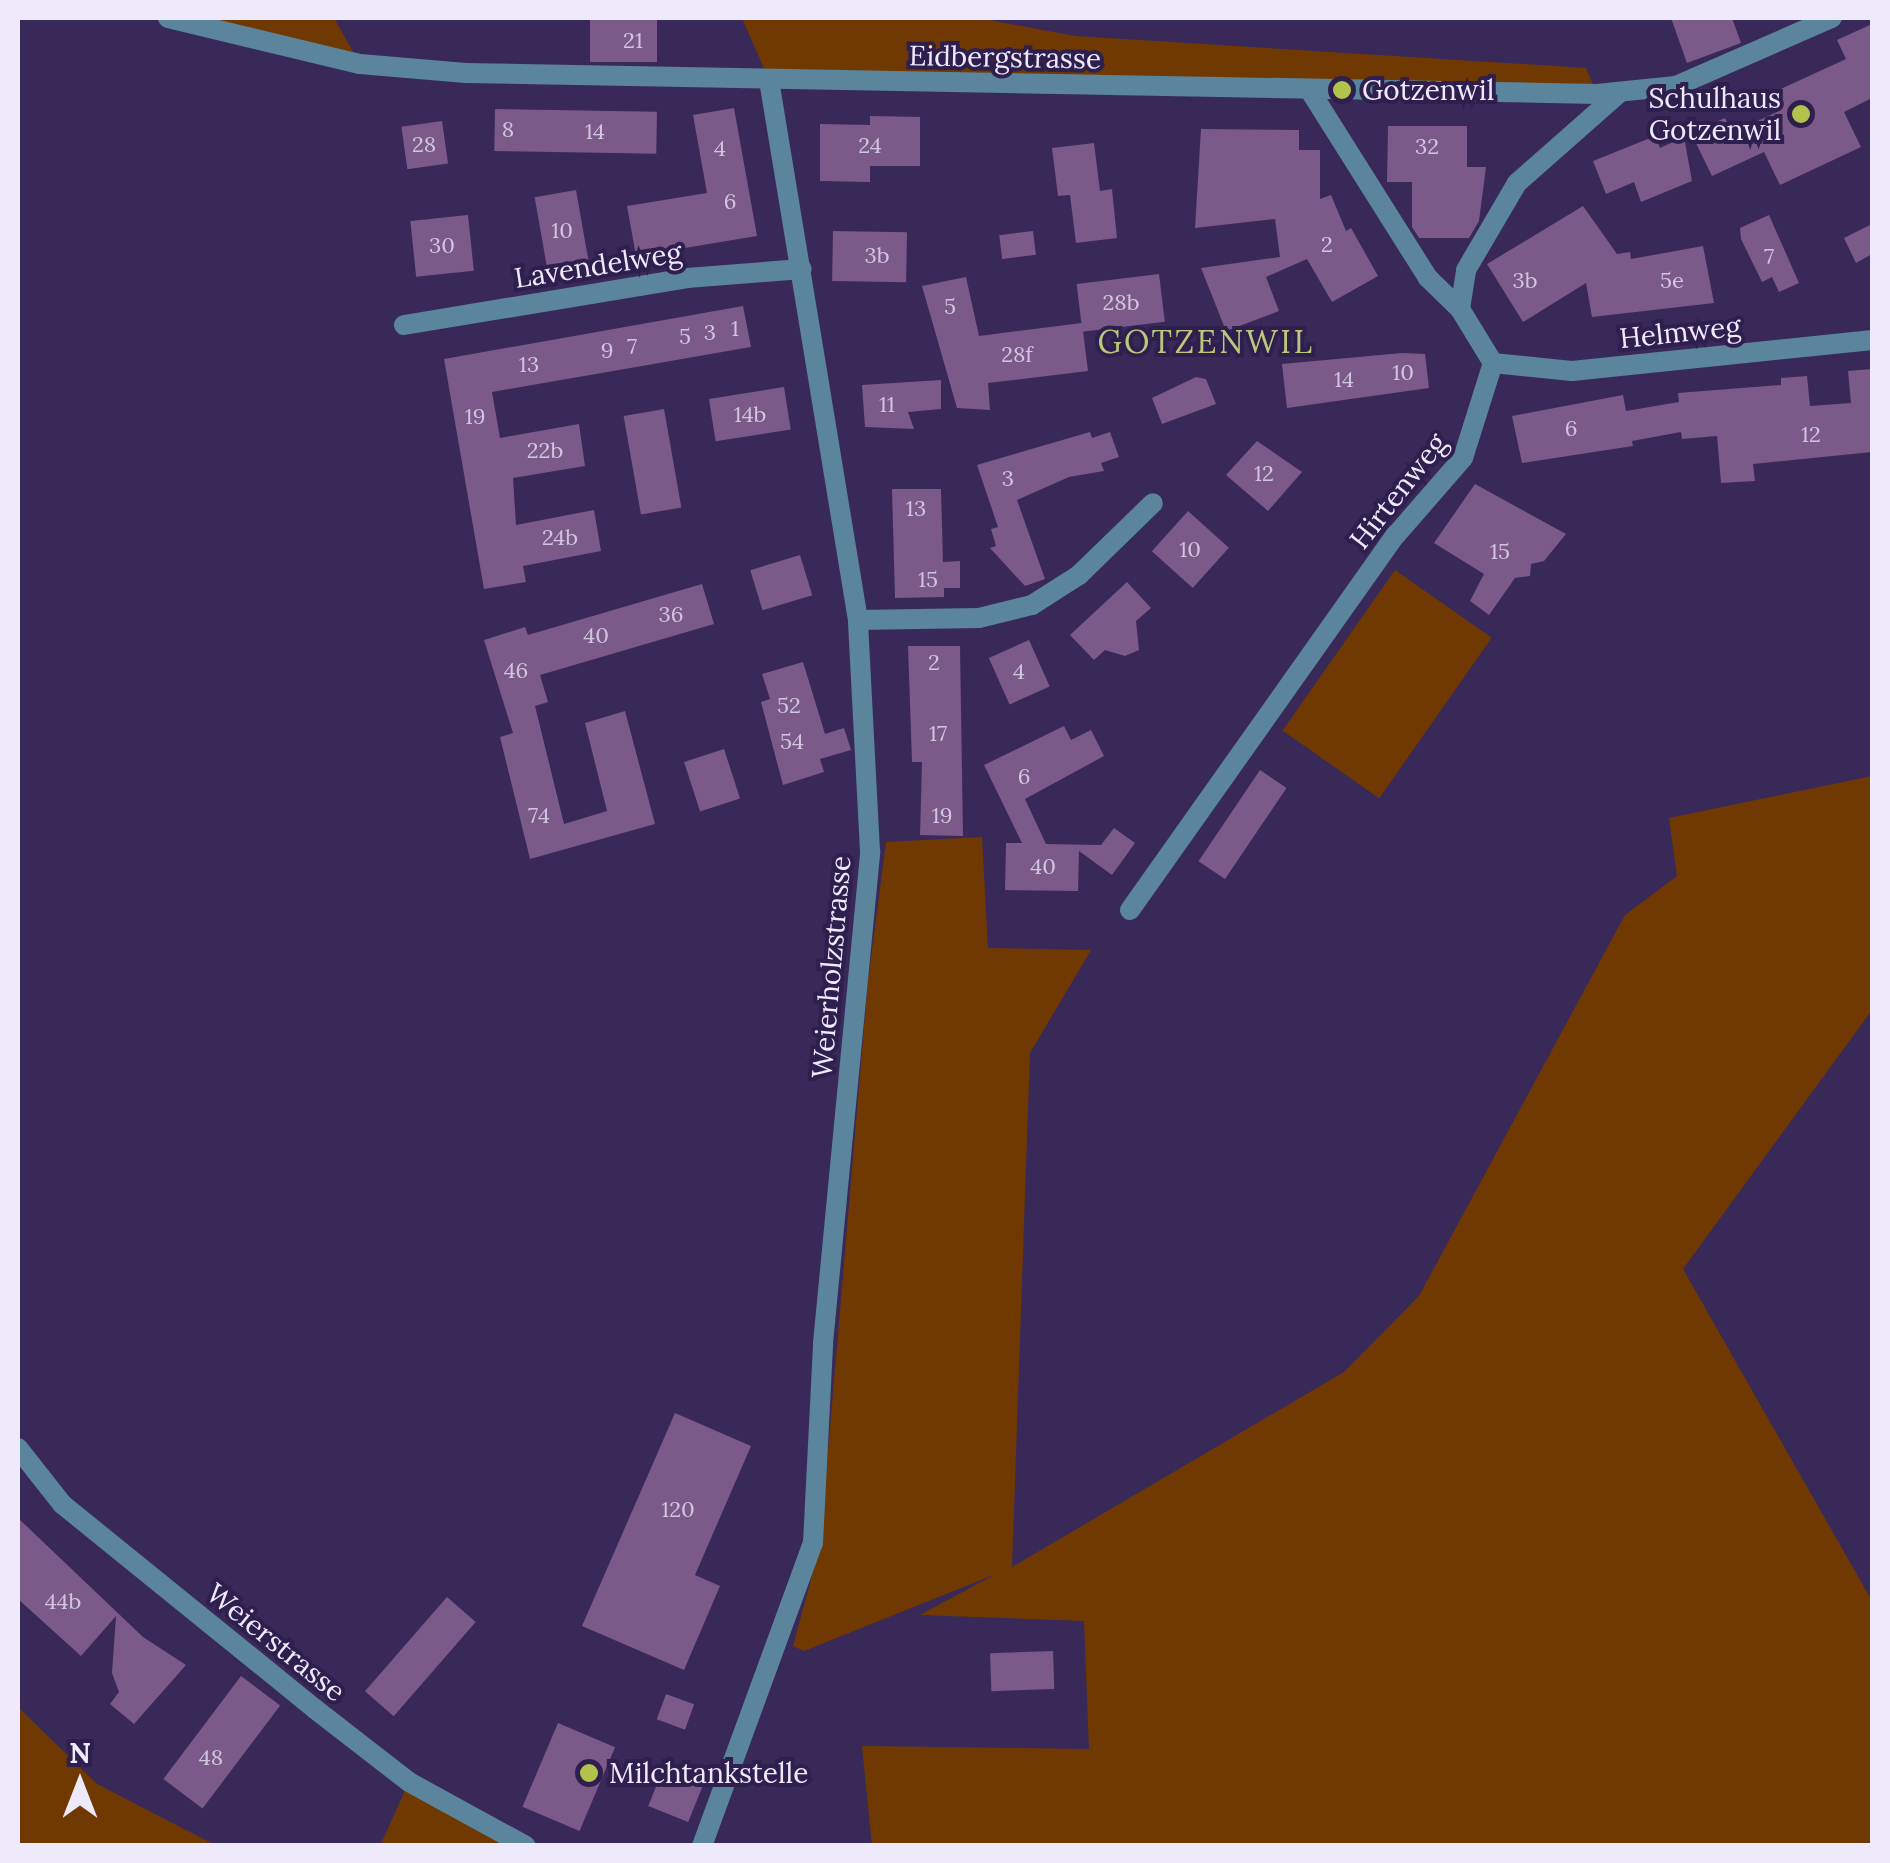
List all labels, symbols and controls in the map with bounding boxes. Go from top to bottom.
house number: 21 [623,28,643,54]
street label: Eidbergstrasse [909,39,1101,75]
place label: Gotzenwil [1362,73,1494,107]
marker: Gotzenwil [1331,79,1353,101]
place label: Schulhaus Gotzenwil [1648,81,1781,147]
marker: Schulhaus Gotzenwil [1790,103,1812,125]
house number: 8 [502,117,514,143]
house number: 14 [585,119,605,145]
house number: 28 [412,132,436,158]
house number: 24 [858,133,882,159]
house number: 32 [1415,134,1439,160]
house number: 4 [714,136,726,162]
house number: 6 [724,189,736,215]
house number: 10 [551,218,573,244]
house number: 2 [1321,232,1333,258]
house number: 30 [429,233,455,259]
street label: Lavendelweg [512,235,684,295]
house number: 3b [864,243,890,269]
house number: 7 [1764,244,1774,270]
house number: 3b [1512,268,1538,294]
house number: 5e [1660,268,1684,294]
house number: 28b [1103,290,1139,316]
house number: 5 [944,294,956,320]
street label: Helmweg [1618,309,1742,355]
house number: 1 [731,316,739,342]
house number: 3 [704,320,716,346]
district label: GOTZENWIL [1098,323,1314,361]
house number: 5 [679,324,691,350]
house number: 7 [627,334,637,360]
house number: 9 [601,338,613,364]
house number: 28f [1001,342,1033,368]
house number: 13 [519,352,539,378]
house number: 10 [1392,360,1414,386]
house number: 14 [1334,367,1354,393]
house number: 11 [879,392,895,418]
house number: 14b [734,402,766,428]
house number: 19 [465,404,485,430]
house number: 6 [1565,416,1577,442]
house number: 12 [1801,422,1821,448]
street label: Hirtenweg [1343,427,1453,555]
house number: 22b [527,438,563,464]
house number: 12 [1254,461,1274,487]
house number: 3 [1002,466,1014,492]
house number: 13 [906,496,926,522]
house number: 24b [542,525,578,551]
house number: 10 [1179,537,1201,563]
house number: 15 [1490,539,1510,565]
house number: 15 [918,567,938,593]
house number: 36 [659,602,683,628]
house number: 40 [583,623,609,649]
house number: 2 [928,650,940,676]
house number: 46 [504,658,528,684]
house number: 4 [1013,659,1025,685]
house number: 52 [777,693,801,719]
house number: 17 [929,721,947,747]
house number: 54 [780,729,804,755]
house number: 6 [1018,764,1030,790]
house number: 74 [528,803,550,829]
house number: 19 [932,803,952,829]
street label: Weierholzstrasse [805,854,857,1080]
house number: 40 [1030,854,1056,880]
house number: 120 [661,1497,695,1523]
street label: Weierstrasse [200,1576,352,1708]
house number: 44b [45,1589,81,1615]
north arrow [30,1733,130,1833]
text: N [69,1735,91,1771]
house number: 48 [199,1745,223,1771]
place label: Milchtankstelle [609,1756,808,1790]
marker: Milchtankstelle [578,1762,600,1784]

